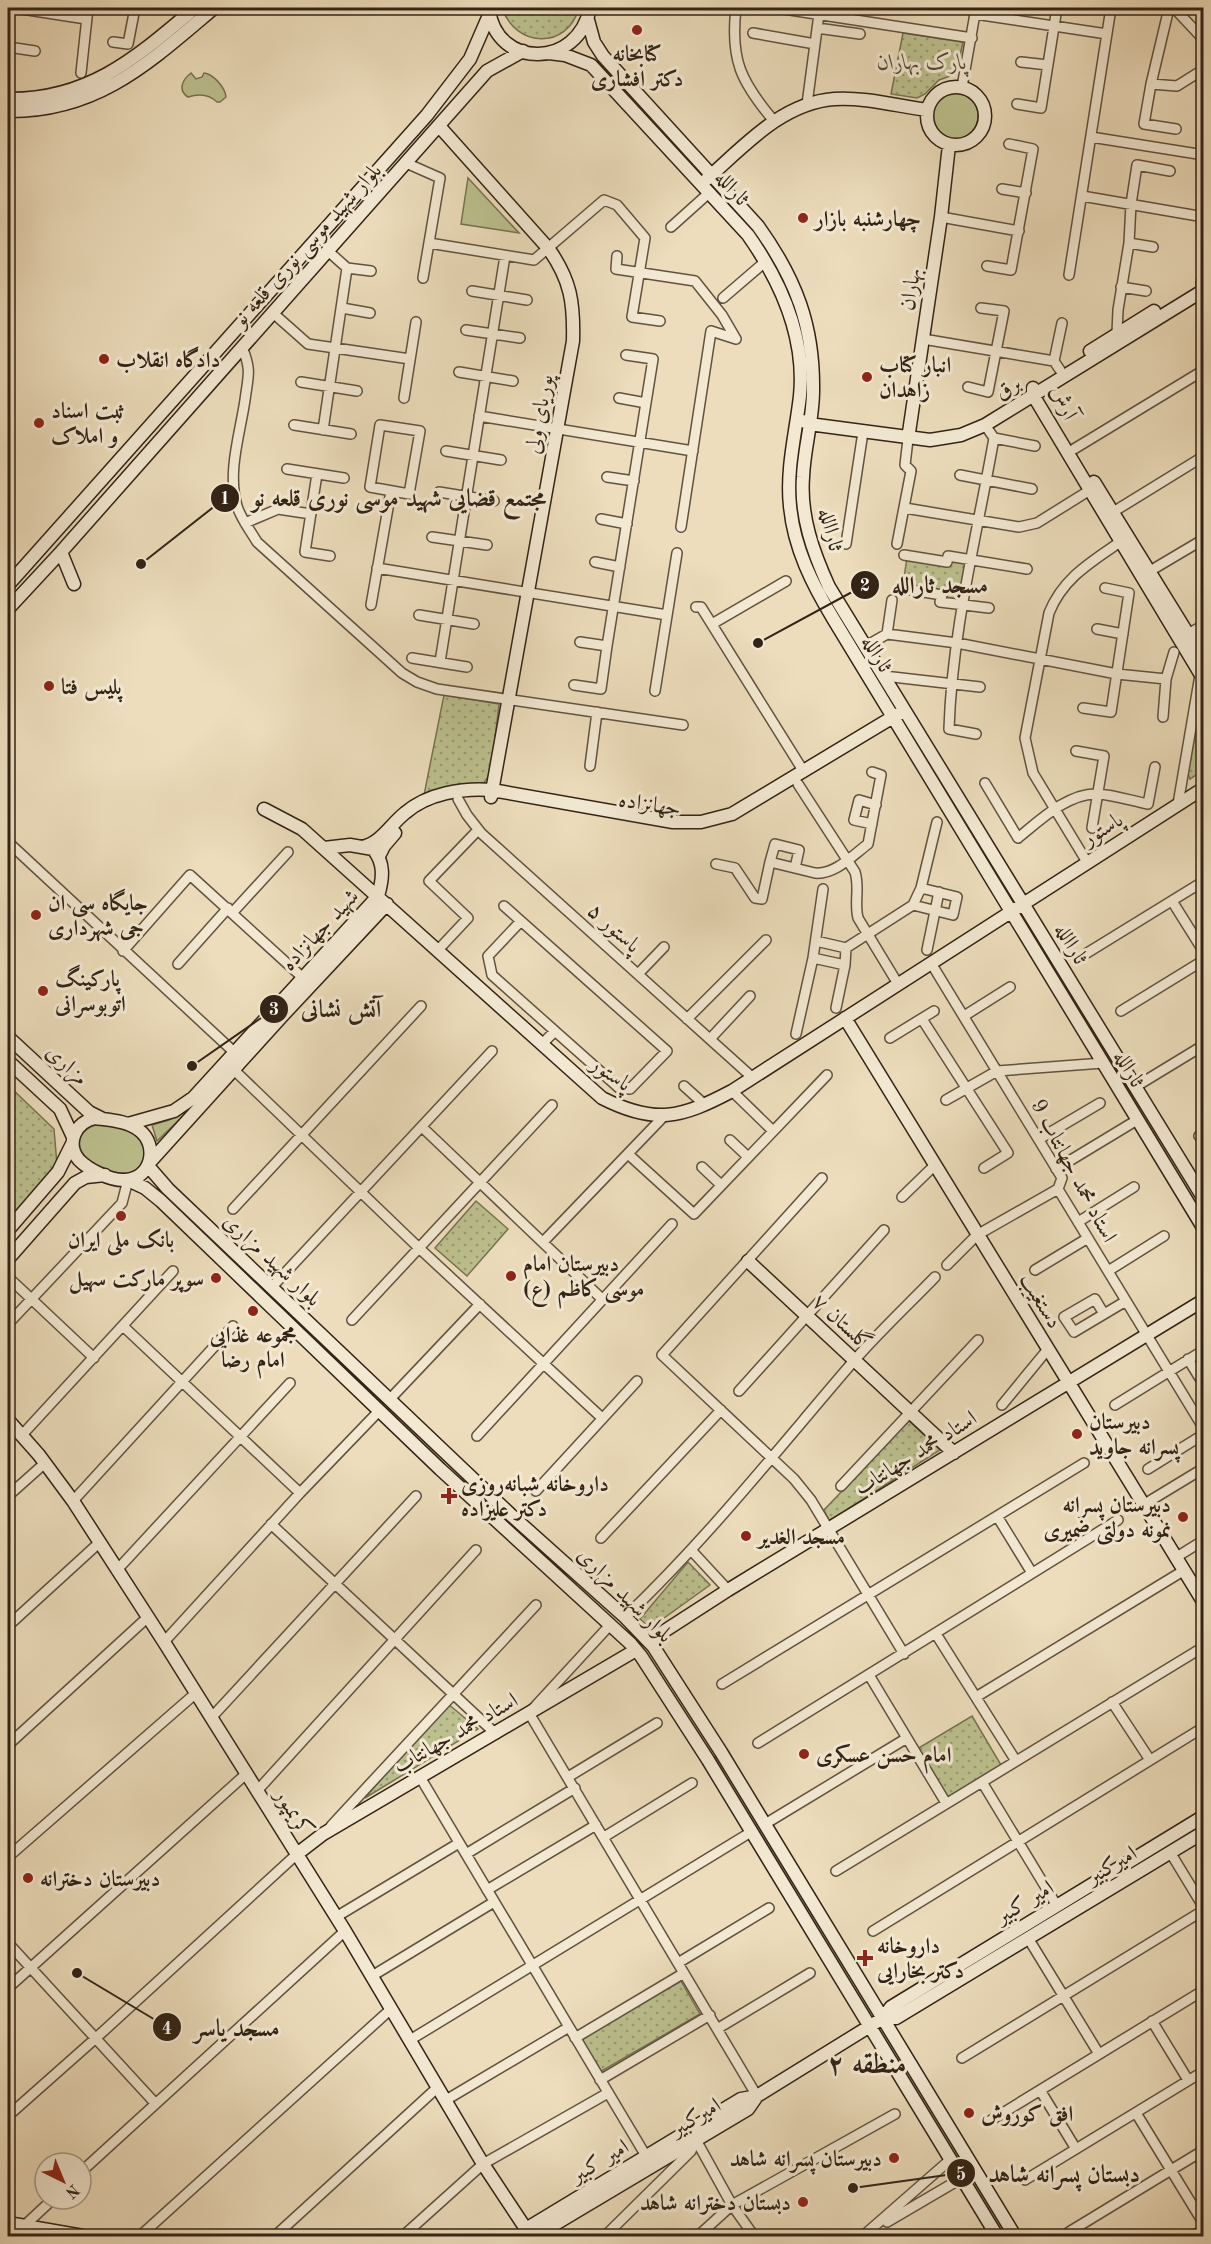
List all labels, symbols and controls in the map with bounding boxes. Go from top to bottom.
marker: کتابخانه دکتر افشاری [630,23,644,37]
place label: کتابخانه دکتر افشاری [591,43,683,92]
park label: پارک بهاران [877,51,969,78]
street label: بلوار شهید موسی نوری قلعه نو [227,160,388,334]
street label: ثارالله [710,167,753,211]
place label: چهارشنبه بازار [812,208,921,233]
marker: چهارشنبه بازار [796,211,810,225]
street label: بهاران [897,266,927,313]
place label: دادگاه انقلاب [116,346,220,374]
marker: دادگاه انقلاب [97,352,111,366]
place label: انبار کتاب زاهدان [879,354,951,403]
marker: انبار کتاب زاهدان [860,370,874,384]
street label: پوریای ولی [522,371,562,456]
street label: برق [991,373,1025,405]
street label: آرش [1045,380,1085,426]
place label: ثبت اسناد و املاک [51,400,125,449]
marker: ثبت اسناد و املاک [32,416,46,430]
callout: مجتمع قضایی شهید موسی نوری قلعه نو [210,477,558,519]
text: مجتمع قضایی شهید موسی نوری قلعه نو [249,487,547,520]
text: 1 [220,490,230,508]
street label: ثاراالله [813,506,847,555]
callout: مسجد ثارالله [850,564,1000,606]
text: مسجد ثارالله [892,574,988,599]
text: 2 [860,577,870,595]
street label: ثارالله [856,632,896,678]
place label: پلیس فتا [61,676,123,703]
marker: پلیس فتا [42,679,56,693]
street label: جهانزاده [617,789,682,821]
street label: پاستور [1077,808,1131,855]
street label: شهید جهانزاده [278,885,365,977]
place label: جایگاه سی ان جی شهرداری [48,888,148,942]
street label: پاستور ۵ [580,899,646,962]
marker: جایگاه سی ان جی شهرداری [29,908,43,922]
street label: ثاراالله [1049,920,1091,970]
place label: پارکینگ اتوبوسرانی [54,964,126,1018]
marker: پارکینگ اتوبوسرانی [36,984,50,998]
callout: آتش نشانی [259,988,393,1030]
text: آتش نشانی [300,995,384,1025]
text: 3 [269,1001,279,1019]
street label: مزاری [39,1041,92,1092]
street label: ثارالله [1108,1047,1148,1093]
street label: پاستور [583,1052,636,1100]
street label: استاد محمد جهانتاب 9 [1025,1096,1120,1247]
marker: بانک ملی ایران [114,1209,128,1223]
street label: بلوار شهید مزاری [217,1210,325,1313]
place label: بانک ملی ایران [68,1228,174,1257]
place label: دبیرستان امام موسی کاظم (ع) [523,1253,644,1309]
place label: سوپر مارکت سهیل [69,1268,204,1294]
marker: دبیرستان امام موسی کاظم (ع) [504,1269,518,1283]
street label: دستغیب [1014,1269,1065,1334]
marker: سوپر مارکت سهیل [209,1271,223,1285]
street label: گلستان ۷ [808,1287,878,1355]
marker: مجموعه غذایی امام رضا [246,1304,260,1318]
place label: مجموعه غذایی امام رضا [209,1325,296,1379]
street label: استاد محمد جهانتاب [851,1407,982,1501]
place label: دبیرستان پسرانه جاوید [1089,1411,1181,1463]
marker: دبیرستان پسرانه جاوید [1070,1427,1084,1441]
place label: داروخانه شبانه‌روزی دکتر علیزاده [461,1473,609,1521]
marker: داروخانه شبانه‌روزی دکتر علیزاده [442,1489,456,1503]
place label: دبیرستان پسرانه نمونه دولتی ضمیری [1043,1494,1171,1545]
marker: دبیرستان پسرانه نمونه دولتی ضمیری [1176,1510,1190,1524]
place label: مسجد الغدیر [756,1527,845,1549]
marker: مسجد الغدیر [739,1529,753,1543]
street label: بلوار شهید مزاری [571,1544,676,1649]
street label: استاد محمد جهانتاب [390,1689,522,1779]
place label: امام حسن عسکری [816,1743,951,1774]
marker: امام حسن عسکری [797,1747,811,1761]
street label: کریمپور [268,1783,318,1842]
street label: امیرکبیر [1081,1842,1141,1891]
place label: دبیرستان دخترانه [40,1868,160,1892]
marker: دبیرستان دخترانه [21,1871,35,1885]
street label: امیر کبیر [990,1877,1058,1930]
place label: داروخانه دکتر بخارایی [876,1935,964,1986]
marker: داروخانه دکتر بخارایی [858,1951,872,1965]
callout: مسجد یاسر [152,2006,291,2048]
text: مسجد یاسر [191,2017,280,2044]
text: 4 [162,2020,172,2038]
district label: منطقه ۲ [828,2052,906,2080]
street label: امیرکبیر [665,2094,725,2143]
place label: افق کوروش [981,2103,1073,2127]
marker: افق کوروش [962,2106,976,2120]
street label: امیر کبیر [565,2136,633,2189]
place label: دبیرستان پسرانه شاهد [730,2148,882,2175]
north arrow [33,2151,93,2211]
marker: دبیرستان پسرانه شاهد [887,2151,901,2165]
callout: دبستان پسرانه شاهد [946,2152,1152,2194]
text: دبستان پسرانه شاهد [988,2163,1140,2192]
text: 5 [956,2166,966,2184]
text: N [61,2180,82,2201]
place label: دبستان دخترانه شاهد [640,2192,791,2215]
marker: دبستان دخترانه شاهد [796,2195,810,2209]

